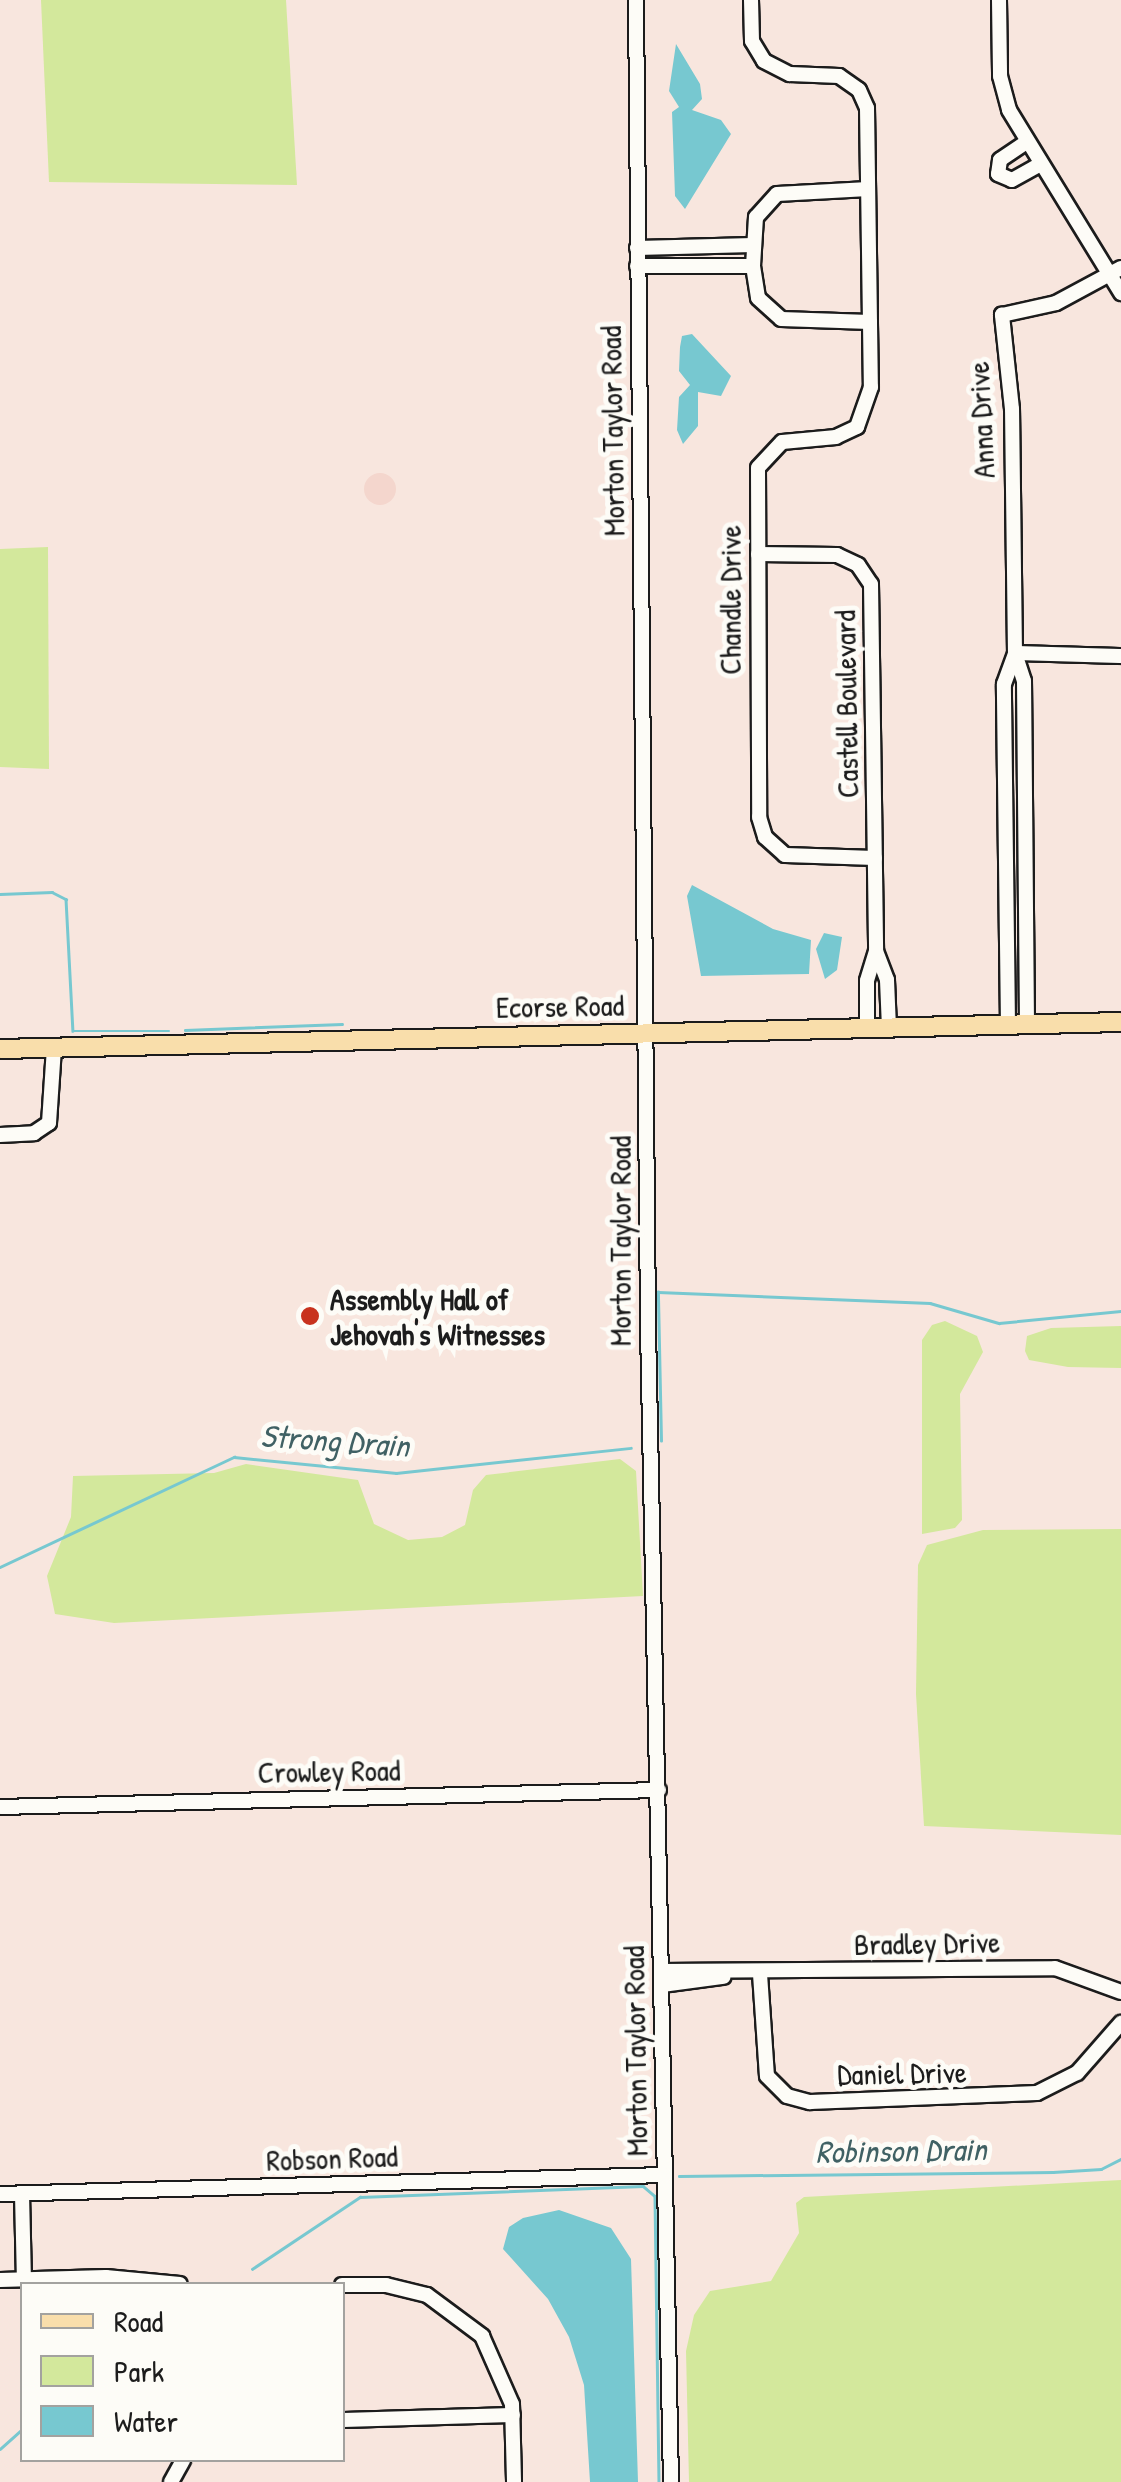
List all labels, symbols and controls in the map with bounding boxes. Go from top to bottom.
street label: Morton Taylor Road [592,325,632,537]
street label: Anna Drive [960,361,1002,479]
street label: Chandle Drive [712,525,748,675]
street label: Castell Boulevard [826,610,866,798]
street label: Ecorse Road [496,987,624,1025]
street label: Morton Taylor Road [602,1136,638,1346]
place label: Assembly Hall of Jehovah's Witnesses [330,1281,545,1352]
marker: Assembly Hall of Jehovah's Witnesses [299,1305,321,1327]
water label: Strong Drain [260,1417,410,1465]
street label: Crowley Road [257,1752,401,1790]
street label: Bradley Drive [854,1924,1000,1962]
street label: Morton Taylor Road [615,1945,655,2157]
street label: Daniel Drive [837,2054,967,2092]
water label: Robinson Drain [815,2130,987,2172]
street label: Robson Road [266,2138,398,2178]
legend [20,2282,345,2462]
text: Road [114,2301,163,2341]
text: Park [114,2351,164,2391]
text: Water [114,2401,178,2441]

